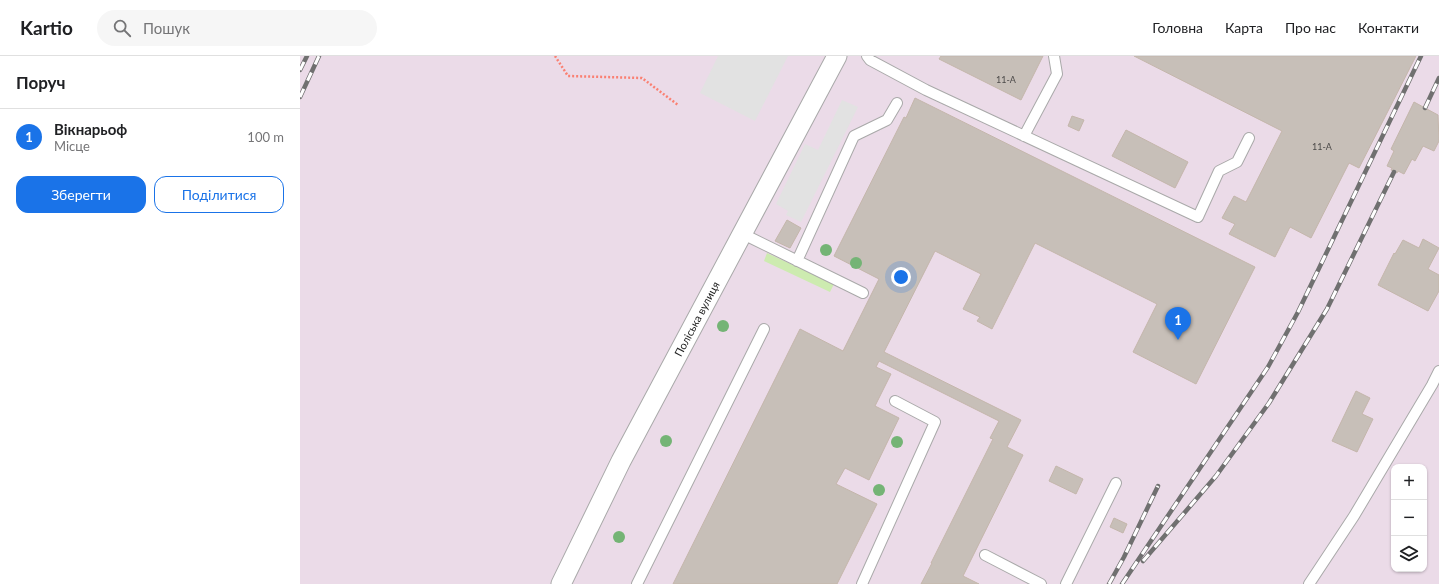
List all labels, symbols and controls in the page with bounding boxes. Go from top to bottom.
search box [97,10,377,46]
text: Kartio [20,16,73,39]
icon: search [111,17,133,39]
text: Пошук [143,19,190,37]
text: Головна [1152,19,1203,36]
text: Карта [1225,19,1263,36]
text: Про нас [1285,19,1336,36]
text: Контакти [1358,19,1419,36]
text: Поруч [16,72,66,93]
house number: 11-А [996,74,1017,85]
text: Вікнарьоф [54,120,127,138]
text: 1 [25,129,33,145]
text: 100 m [247,129,284,145]
text: Місце [54,138,90,154]
house number: 11-А [1312,141,1333,152]
button: Зберегти [16,176,146,213]
button: Поділитися [154,176,284,213]
your location [891,267,911,287]
street label: Поліська вулиця [671,279,722,358]
pin: 1 [1165,307,1191,340]
map controls [1391,464,1427,572]
button: + [1391,464,1427,500]
button: − [1391,500,1427,536]
button: layers [1391,536,1427,572]

